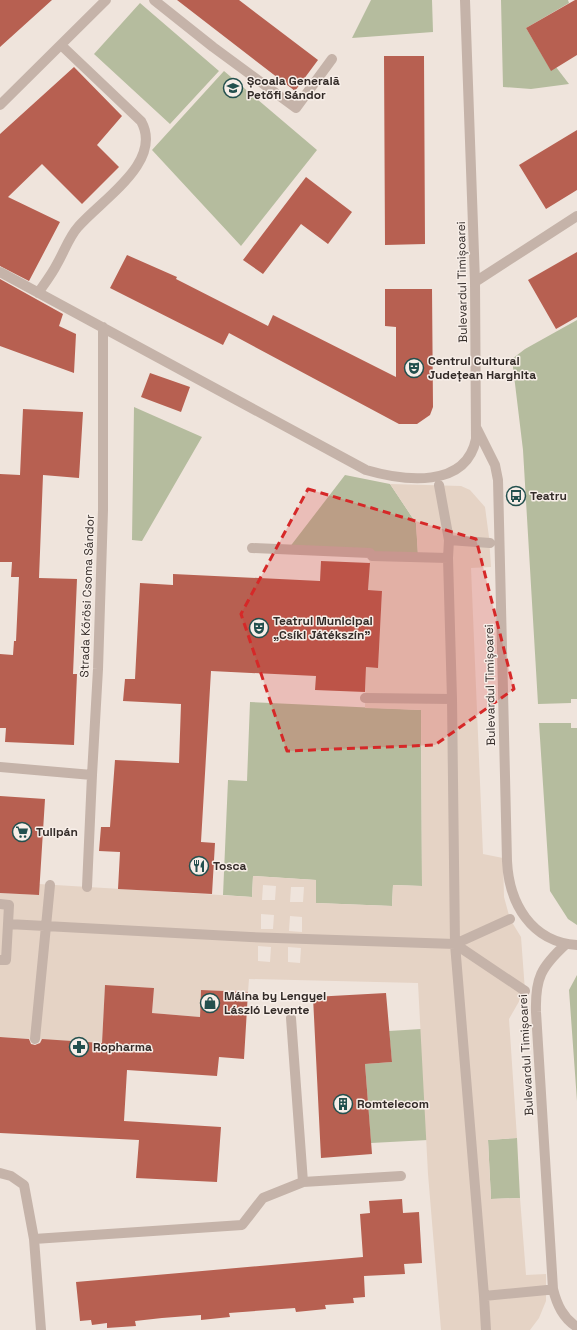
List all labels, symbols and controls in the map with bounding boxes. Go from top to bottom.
place label: Școala Generală Petőfi Sándor [247,73,340,103]
school or university icon: Școala Generală Petőfi Sándor [222,77,244,99]
street label: Bulevardul Timișoarei [453,221,471,343]
place label: Centrul Cultural Județean Harghita [428,353,536,383]
theatre icon: Centrul Cultural Județean Harghita [403,357,425,379]
bus stop icon: Teatru [505,485,527,507]
place label: Teatru [530,488,567,504]
street label: Strada Kőrösi Csoma Sándor [76,514,98,678]
place label: Teatrul Municipal „Csíki Játékszín” [273,613,373,643]
theatre icon: Teatrul Municipal „Csíki Játékszín” [248,617,270,639]
street label: Bulevardul Timișoarei [481,624,499,746]
supermarket icon: Tulipán [11,821,33,843]
place label: Tulipán [36,824,78,840]
restaurant icon: Tosca [188,855,210,877]
place label: Tosca [213,858,247,874]
place label: Málna by Lengyel László Levente [224,988,326,1018]
shop icon: Málna by Lengyel László Levente [199,992,221,1014]
street label: Bulevardul Timișoarei [515,994,537,1116]
pharmacy icon: Ropharma [68,1036,90,1058]
place label: Ropharma [93,1039,152,1055]
building icon: Romtelecom [332,1093,354,1115]
place label: Romtelecom [357,1096,429,1112]

